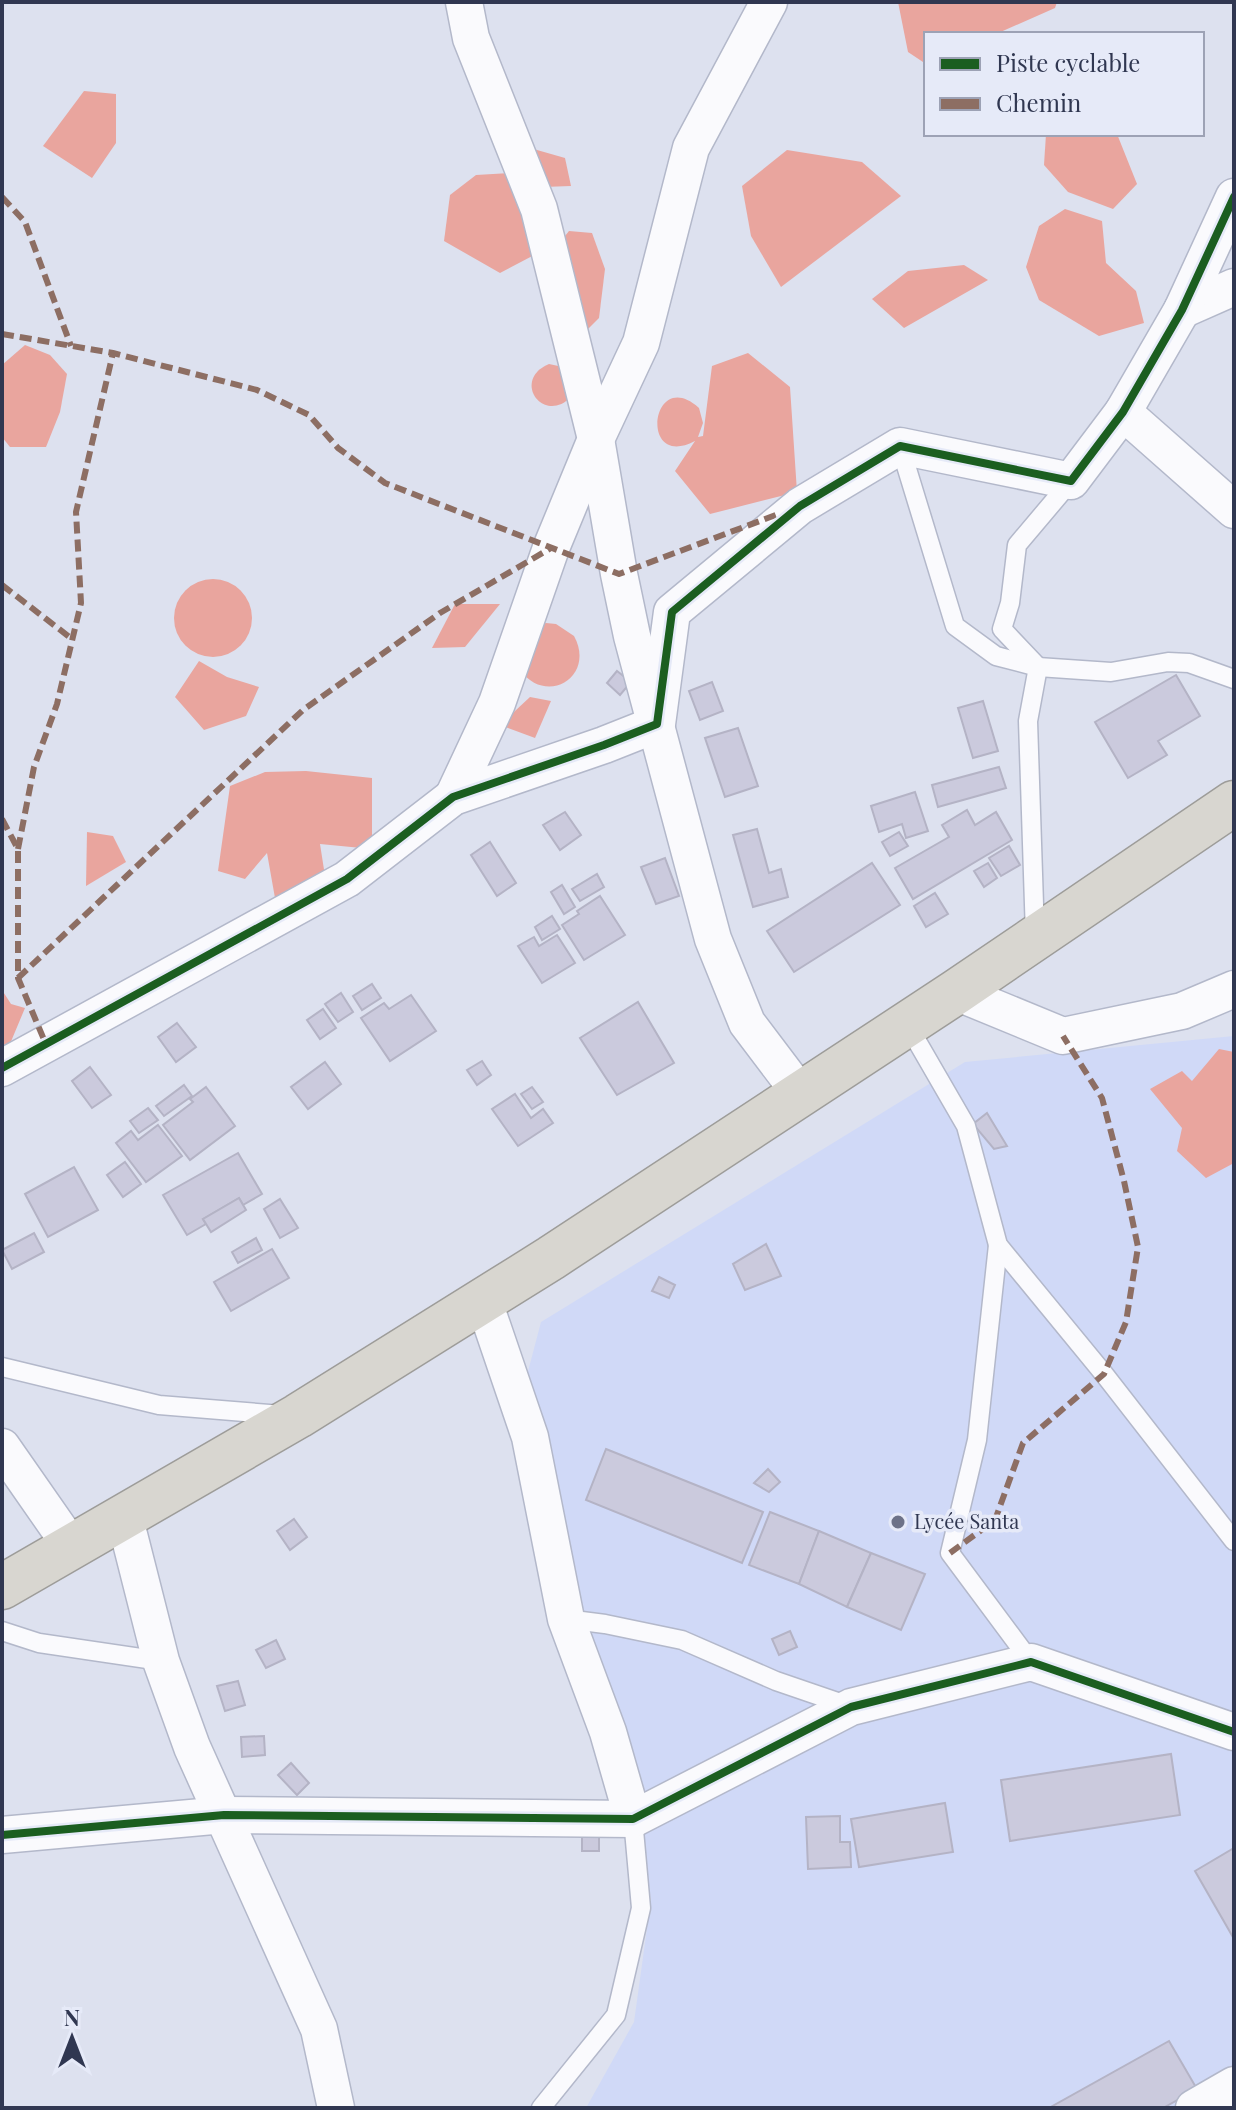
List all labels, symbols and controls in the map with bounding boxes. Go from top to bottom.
legend [924,32,1204,136]
text: Piste cyclable [996,46,1140,78]
text: Chemin [996,86,1081,118]
place label: Lycée Santa [914,1507,1019,1534]
marker: Lycée Santa [889,1513,907,1531]
north arrow [32,1998,112,2078]
text: N [64,2002,80,2032]

